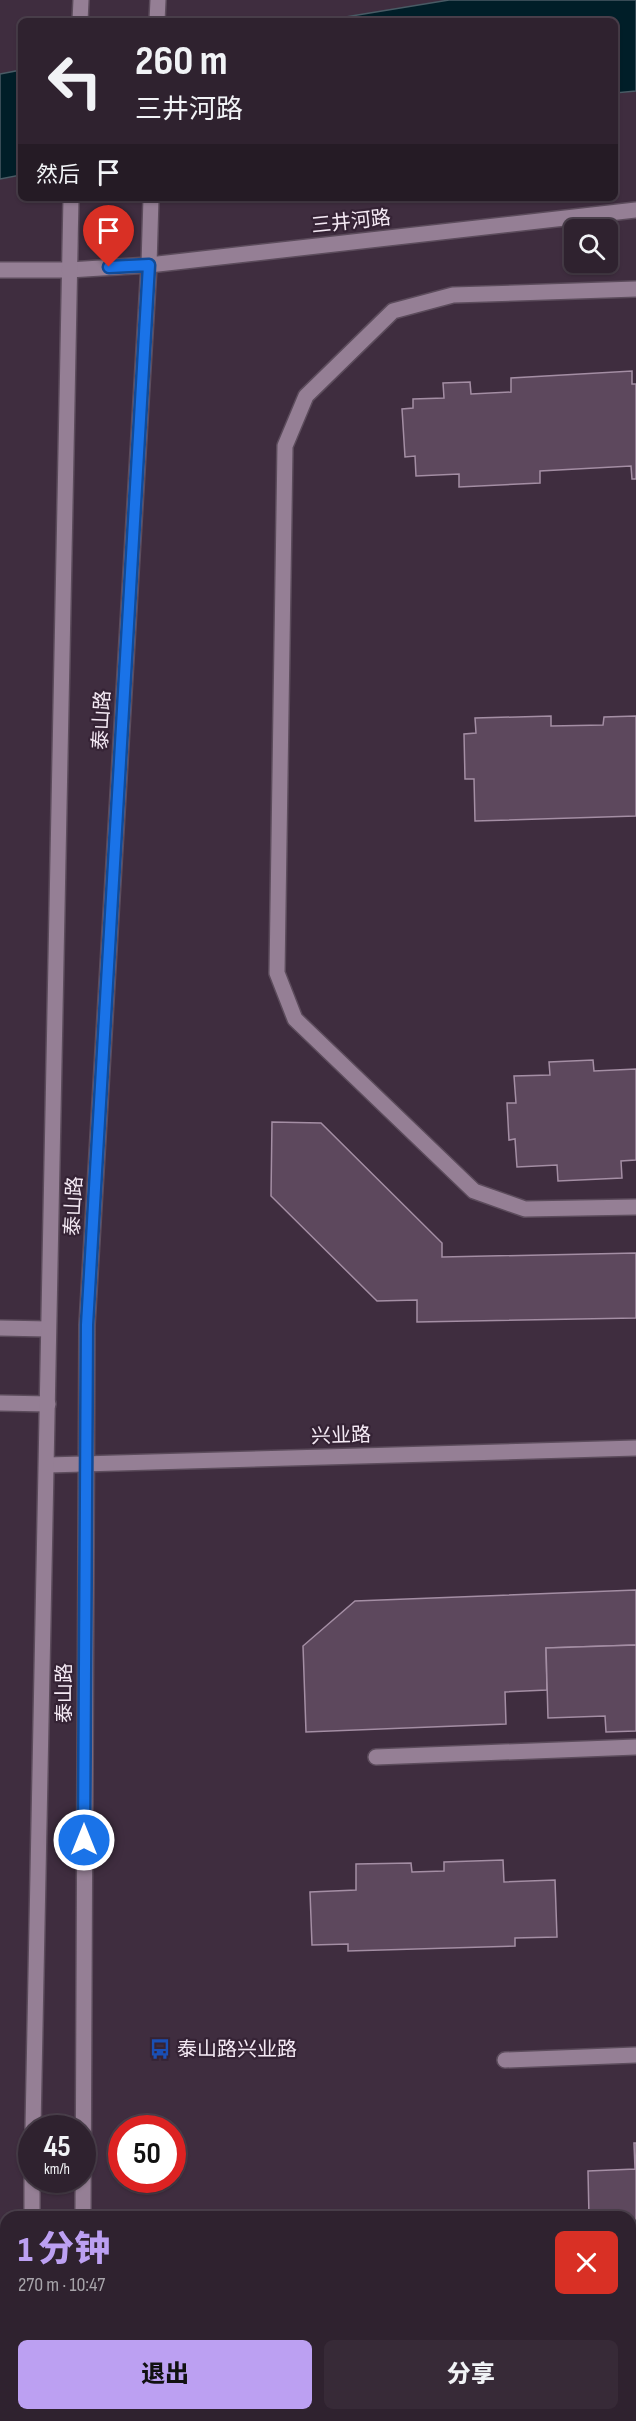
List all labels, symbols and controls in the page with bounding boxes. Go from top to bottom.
text: 260 m [135,36,228,87]
icon: left [36,42,114,120]
text: 三井河路 [135,94,243,126]
icon: arrive [92,156,125,189]
text: 然后 [36,162,80,189]
pin [83,205,134,267]
street label: 三井河路 [310,206,392,238]
icon: arrive [92,214,125,247]
map controls [564,219,618,273]
button: search [564,219,618,273]
street label: 泰山路 [88,689,116,751]
street label: 泰山路 [60,1175,88,1237]
street label: 兴业路 [311,1423,371,1449]
street label: 泰山路 [53,1663,77,1723]
position arrow [52,1808,116,1872]
bus stop icon: 泰山路兴业路 [148,2037,172,2061]
place label: 泰山路兴业路 [177,2038,297,2062]
speed limit sign: 50 [108,2115,186,2193]
text: 45 [43,2129,71,2165]
text: km/h [44,2160,70,2179]
text: 1 分钟 [18,2229,110,2272]
button: close [555,2231,618,2294]
text: 270 m · 10:47 [18,2273,105,2297]
button: 退出 [18,2340,312,2409]
button: 分享 [324,2340,618,2409]

